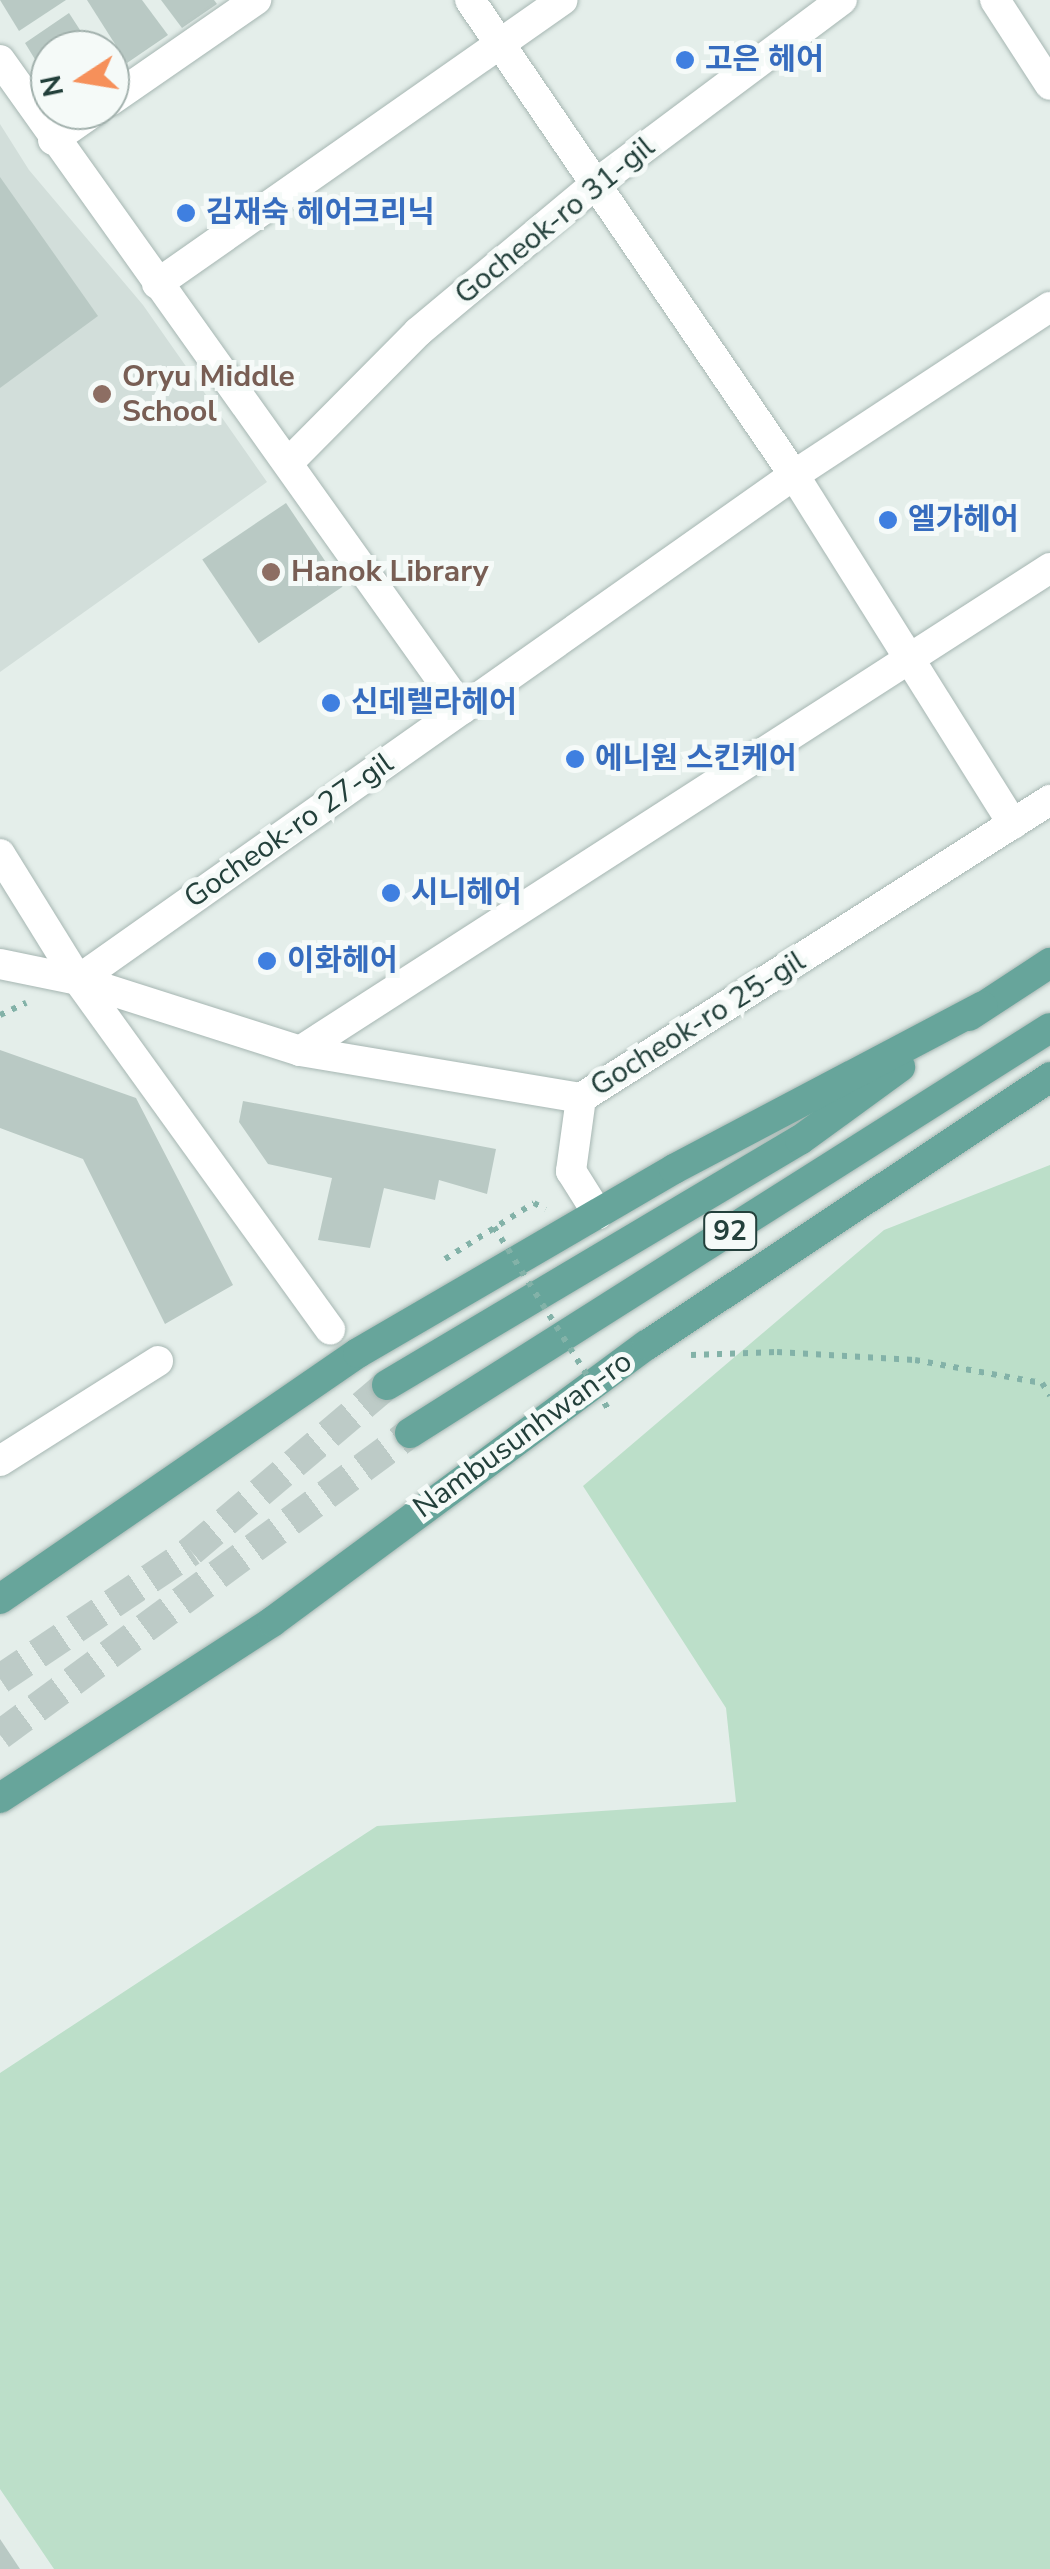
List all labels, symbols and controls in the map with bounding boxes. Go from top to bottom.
north arrow [30,30,130,130]
place label: 고은 헤어 [705,42,823,78]
marker: 고은 헤어 [674,49,696,71]
text: N [32,72,73,100]
street label: Gocheok-ro 31-gil [448,129,662,313]
place label: 김재숙 헤어크리닉 [206,195,435,231]
marker: 김재숙 헤어크리닉 [175,202,197,224]
place label: Oryu Middle School [122,359,295,430]
marker: Oryu Middle School [91,383,113,405]
place label: 엘가헤어 [908,502,1018,538]
marker: 엘가헤어 [877,509,899,531]
place label: Hanok Library [291,554,489,590]
marker: Hanok Library [260,561,282,583]
place label: 신데렐라헤어 [351,685,517,721]
marker: 신데렐라헤어 [320,692,342,714]
place label: 에니원 스킨케어 [595,741,796,777]
street label: Gocheok-ro 27-gil [178,746,400,916]
marker: 에니원 스킨케어 [564,748,586,770]
place label: 시니헤어 [411,875,521,911]
marker: 시니헤어 [380,882,402,904]
place label: 이화헤어 [287,943,397,979]
street label: Gocheok-ro 25-gil [584,943,812,1105]
marker: 이화헤어 [256,950,278,972]
road number: 92 [702,1208,758,1254]
street label: Nambusunhwan-ro [407,1344,639,1526]

